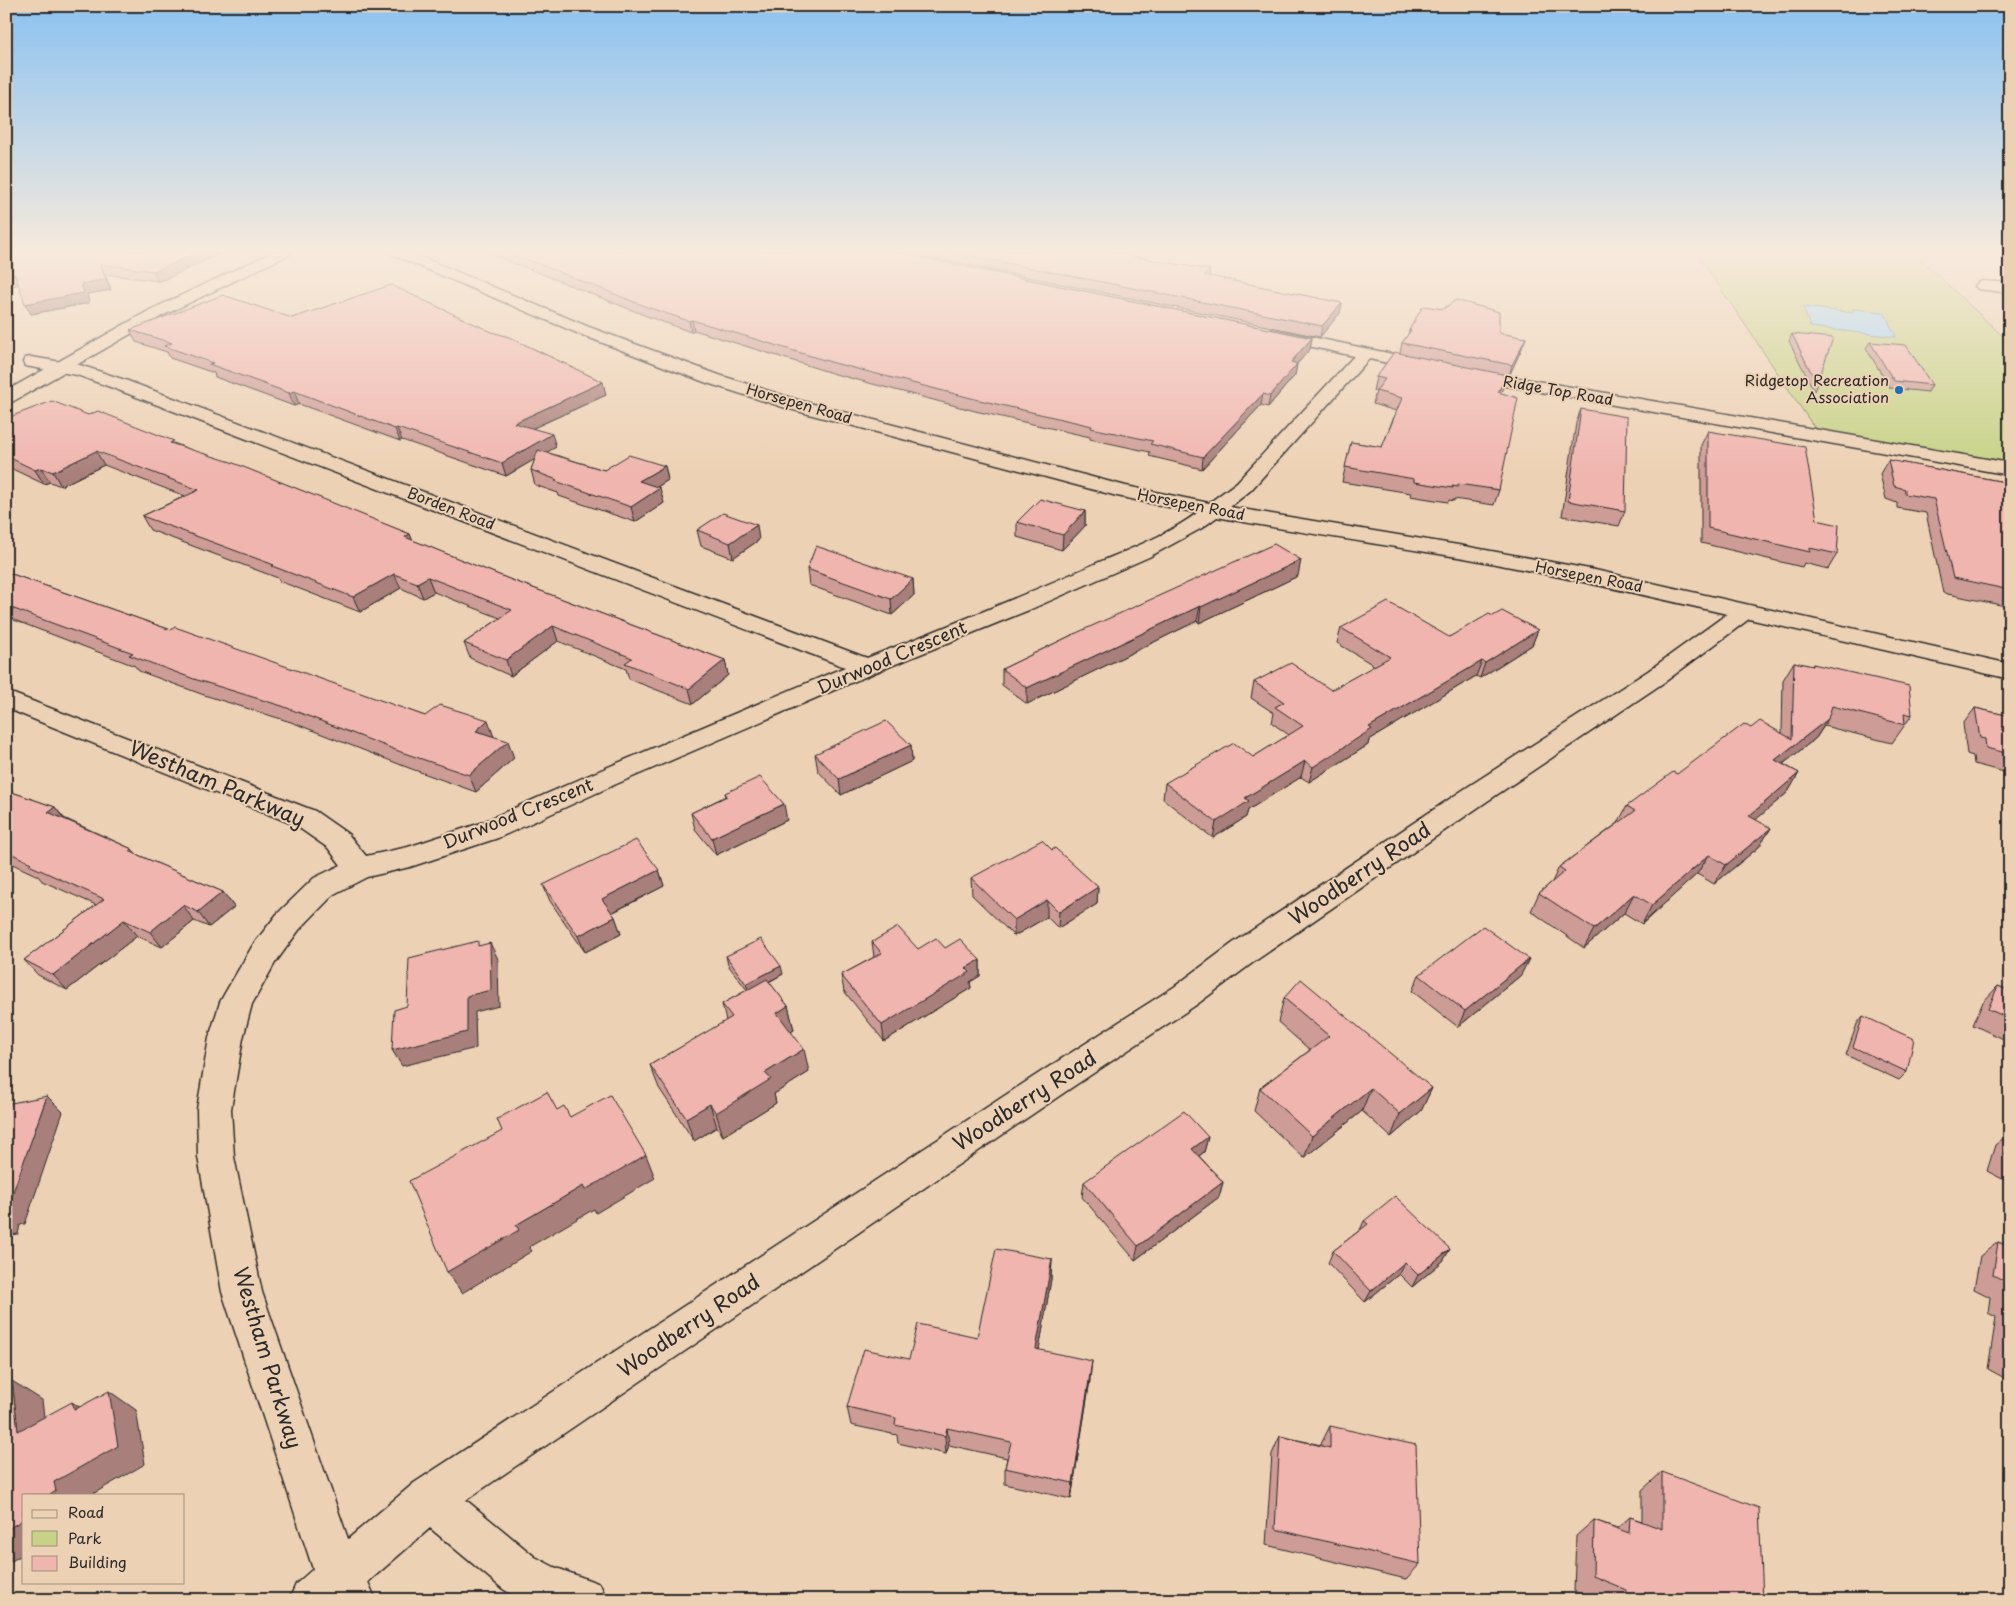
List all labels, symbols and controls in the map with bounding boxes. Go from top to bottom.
place label: Ridgetop Recreation Association [1745,368,1889,408]
street label: Ridge Top Road [1501,369,1615,411]
street label: Horsepen Road [744,376,855,429]
marker: Ridgetop Recreation Association [1893,384,1905,396]
street label: Borden Road [404,480,499,535]
street label: Horsepen Road [1136,482,1247,525]
street label: Horsepen Road [1534,554,1645,597]
street label: Durwood Crescent [812,613,971,700]
street label: Westham Parkway [125,731,311,834]
street label: Durwood Crescent [438,770,597,855]
street label: Woodberry Road [1281,813,1437,932]
street label: Woodberry Road [946,1041,1102,1158]
street label: Westham Parkway [226,1263,312,1452]
street label: Woodberry Road [610,1265,766,1384]
legend [22,1494,185,1584]
text: Road [68,1500,104,1523]
text: Park [68,1526,102,1549]
text: Building [68,1550,127,1573]

